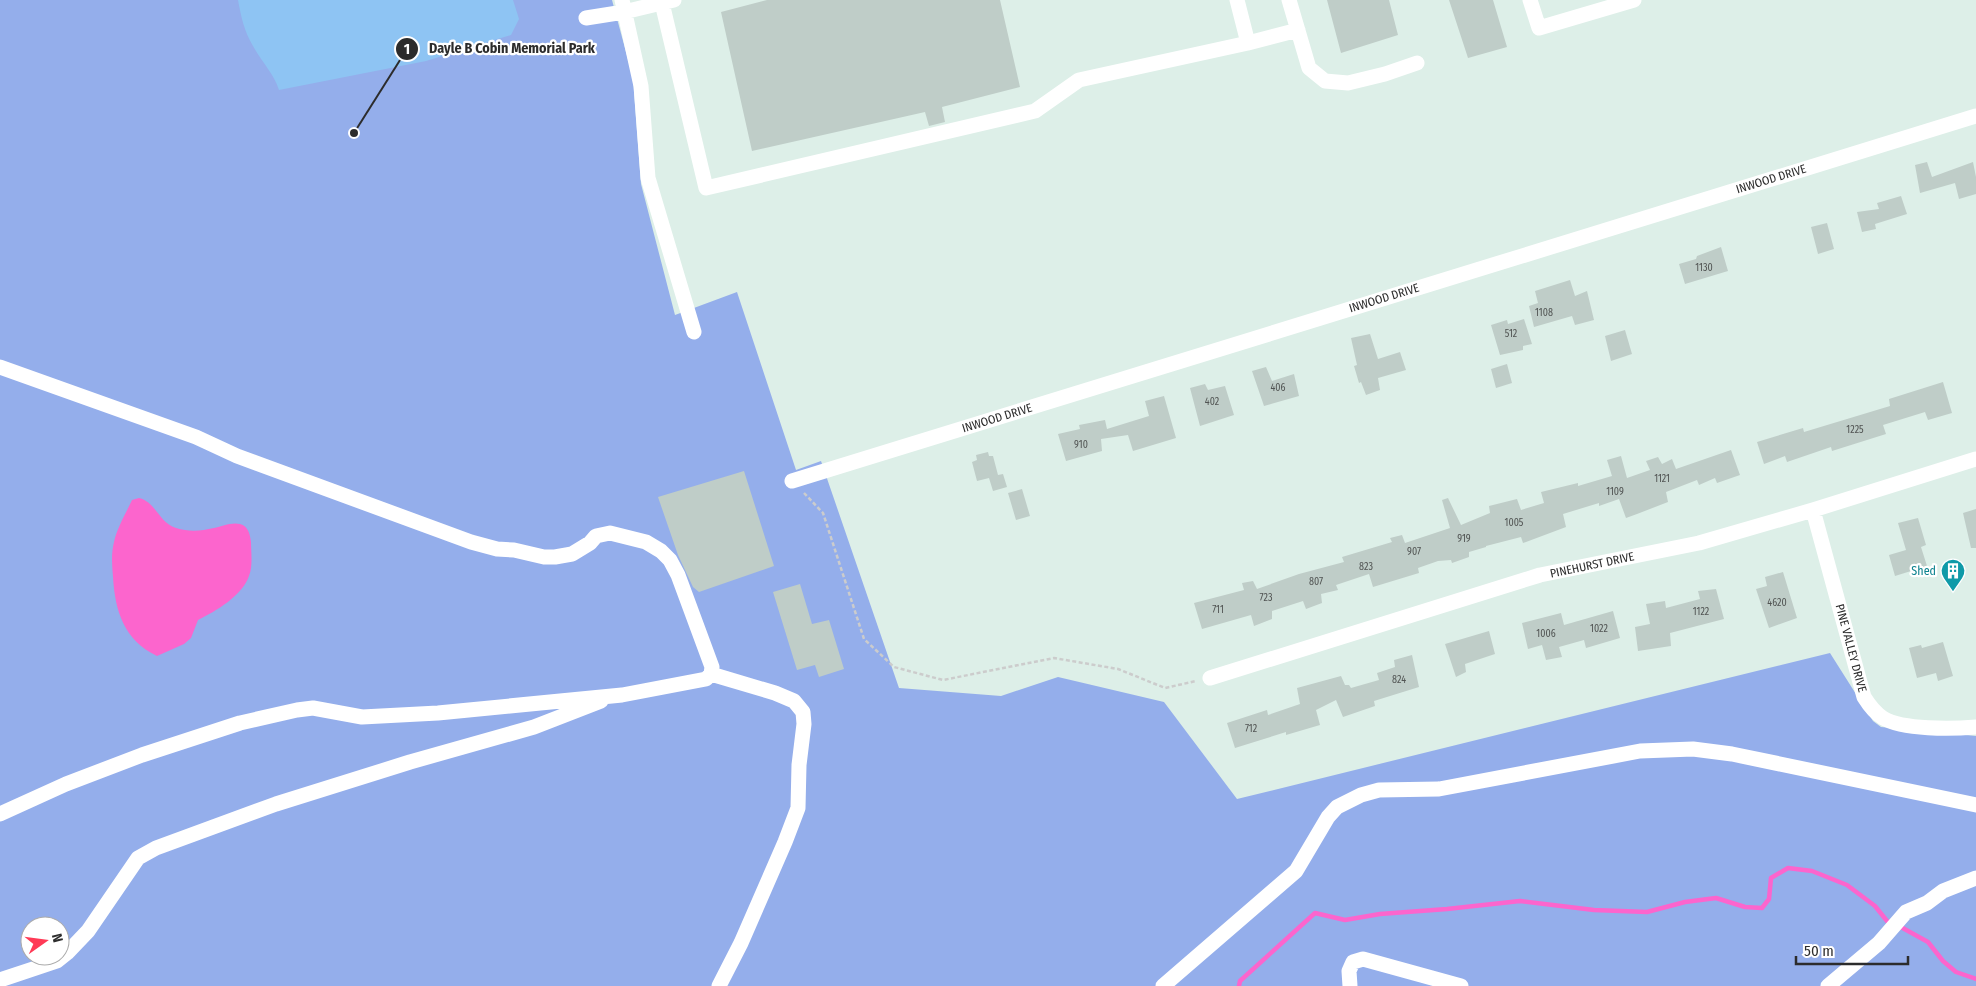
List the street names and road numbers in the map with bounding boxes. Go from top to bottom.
street label: INWOOD DRIVE [1734,162,1808,196]
street label: INWOOD DRIVE [1347,281,1421,315]
street label: INWOOD DRIVE [960,401,1034,435]
street label: PINEHURST DRIVE [1549,549,1636,581]
street label: PINE VALLEY DRIVE [1832,602,1870,694]

